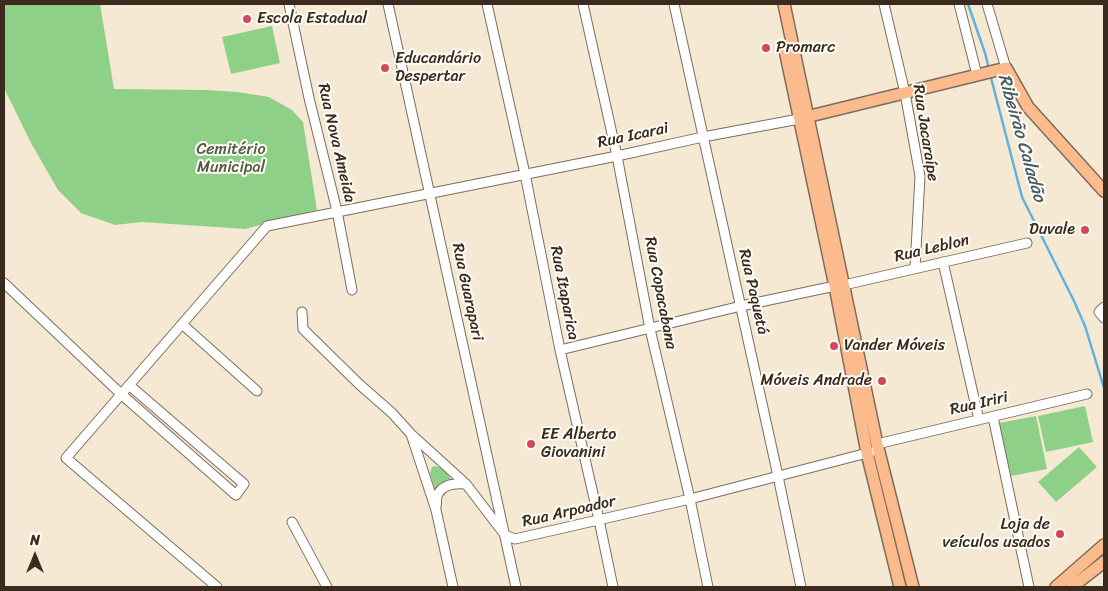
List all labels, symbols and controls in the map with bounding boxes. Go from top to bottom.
place label: Escola Estadual [257,9,367,29]
marker: Escola Estadual [241,13,253,25]
place label: Promarc [776,38,835,58]
marker: Promarc [760,42,772,54]
place label: Educandário Despertar [395,49,481,87]
marker: Educandário Despertar [379,62,391,74]
water label: Ribeirão Caladão [992,72,1050,204]
street label: Rua Nova Ameida [313,82,359,204]
street label: Rua Jacaraípe [908,83,942,183]
street label: Rua Icarai [596,119,670,153]
park label: Cemitério Municipal [196,140,266,178]
place label: Duvale [1029,220,1075,240]
marker: Duvale [1079,224,1091,236]
street label: Rua Leblon [893,231,971,267]
street label: Rua Copacabana [640,235,680,351]
street label: Rua Guarapari [447,242,487,342]
street label: Rua Itaparica [545,244,583,342]
street label: Rua Paquetá [734,247,772,337]
place label: Vander Móveis [844,336,945,356]
marker: Vander Móveis [828,340,840,352]
place label: Móveis Andrade [760,371,872,391]
marker: Móveis Andrade [876,375,888,387]
street label: Rua Iriri [948,388,1010,420]
place label: EE Alberto Giovanini [541,425,616,463]
marker: EE Alberto Giovanini [525,438,537,450]
street label: Rua Arpoador [521,492,617,532]
place label: Loja de veículos usados [942,515,1050,553]
text: N [30,528,40,553]
marker: Loja de veículos usados [1054,528,1066,540]
north arrow [10,531,60,581]

